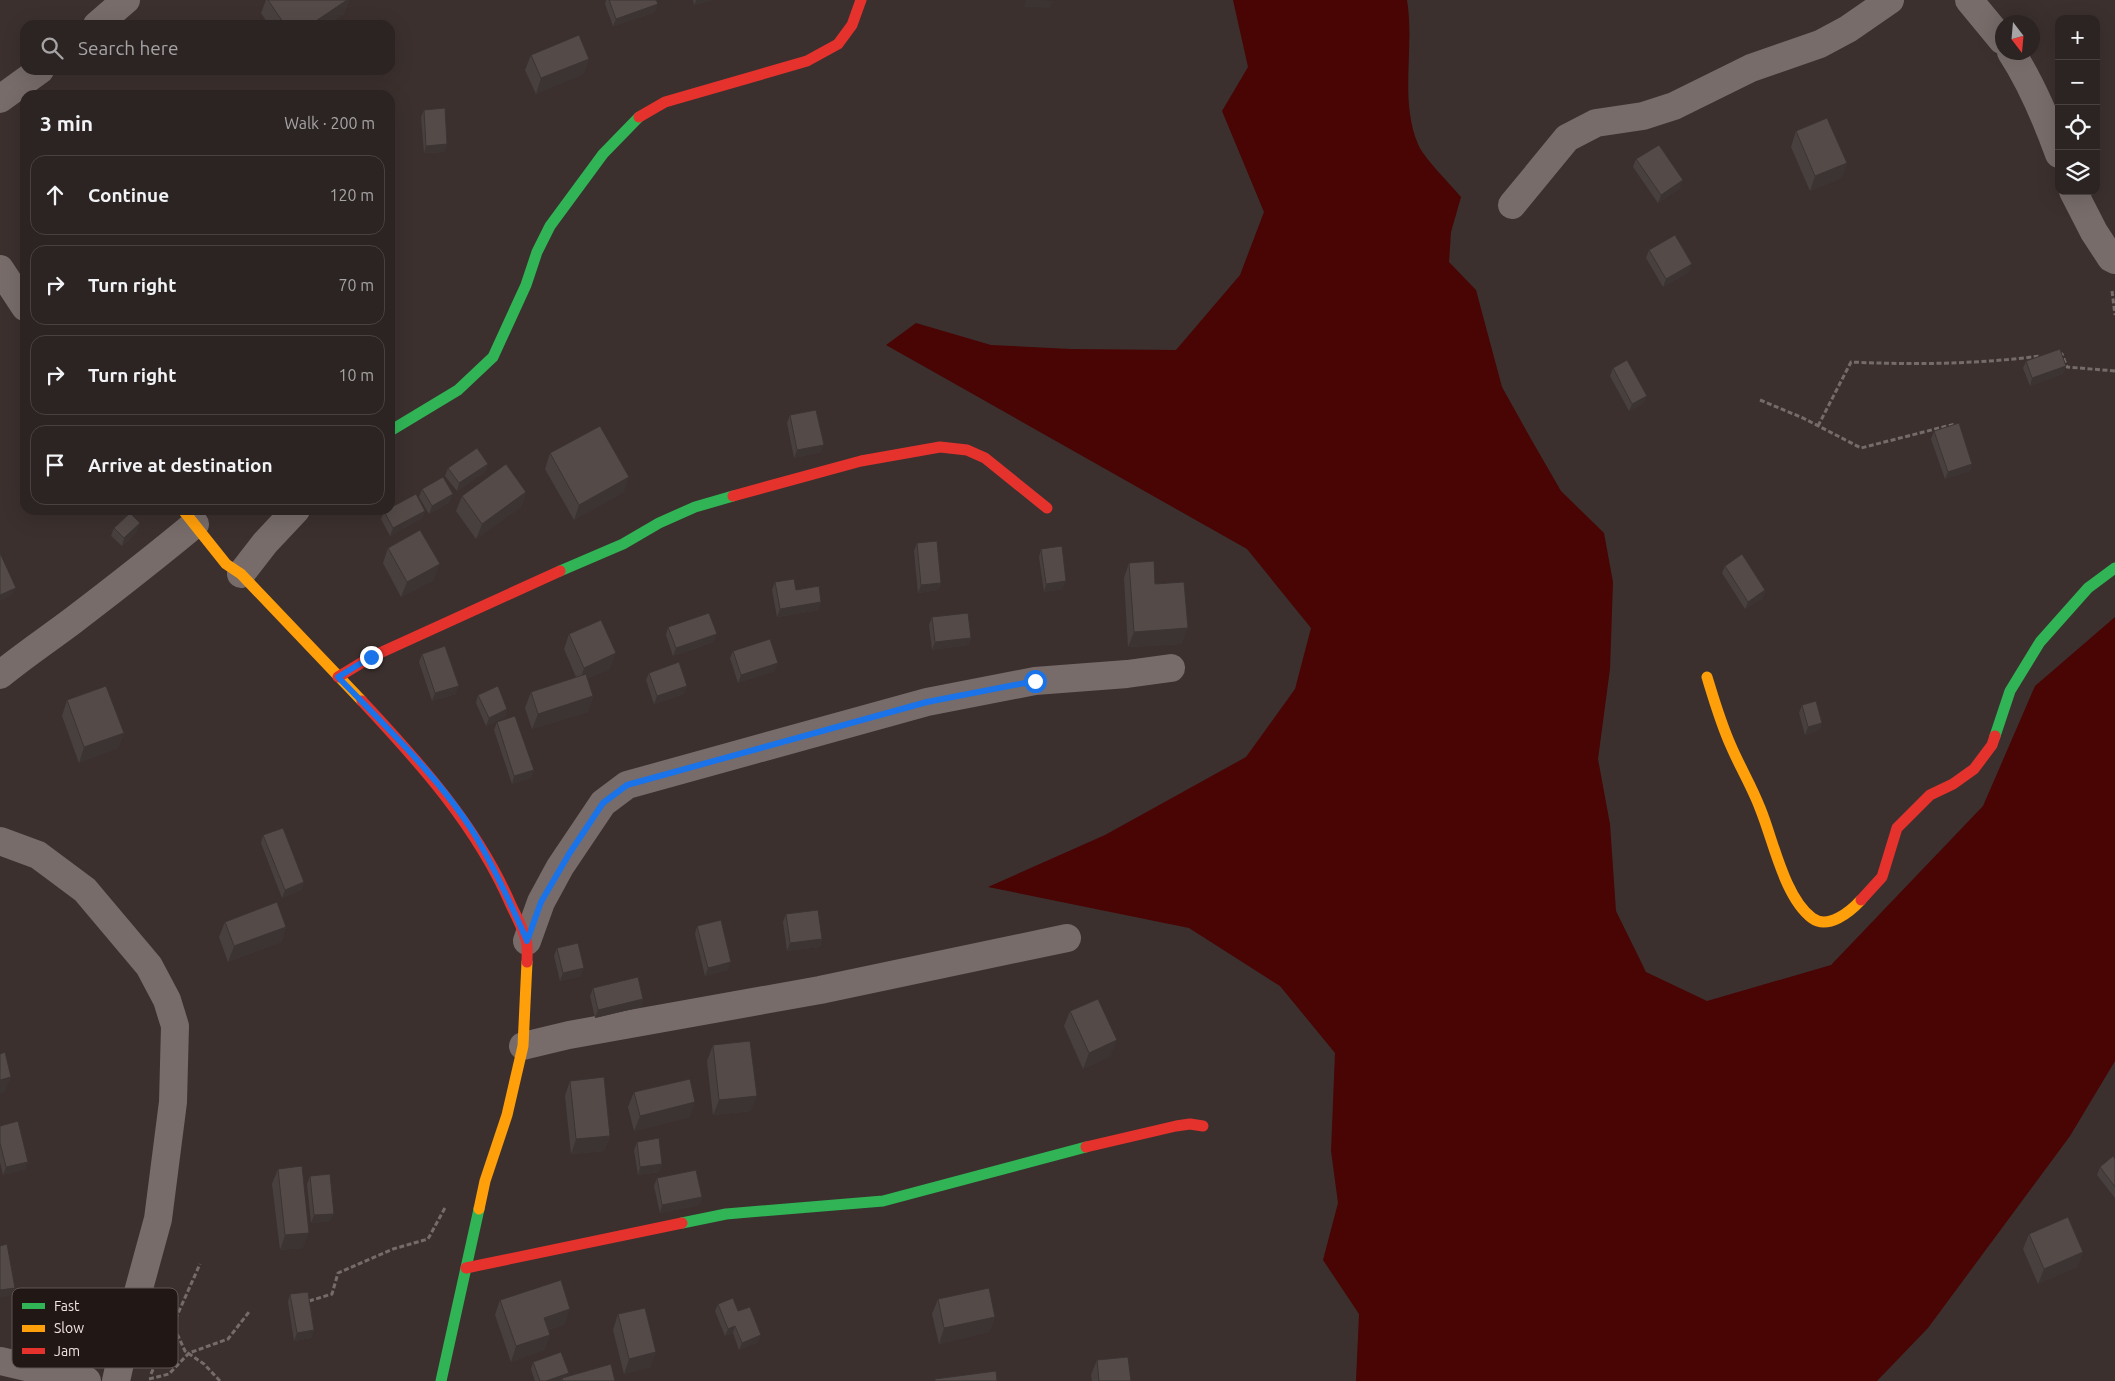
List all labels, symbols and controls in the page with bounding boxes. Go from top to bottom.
north arrow [1995,15,2040,60]
map controls [2055,15,2100,195]
button: + [2055,15,2100,60]
search box [20,20,395,75]
icon: search [38,34,66,62]
text: Search here [78,37,178,59]
button: − [2055,60,2100,105]
button: locate [2055,105,2100,150]
text: 3 min [40,111,93,135]
text: Walk · 200 m [284,114,375,132]
button: layers [2055,150,2100,195]
icon: ahead [41,181,69,209]
text: Continue [88,184,169,206]
text: 120 m [329,186,374,204]
icon: right [41,271,69,299]
text: Turn right [88,274,176,296]
text: 70 m [338,276,374,294]
icon: right [41,361,69,389]
text: Turn right [88,364,176,386]
text: 10 m [338,366,374,384]
icon: arrive [41,451,69,479]
text: Arrive at destination [88,454,273,476]
route end [360,646,383,669]
route start [1024,670,1047,693]
legend [12,1288,178,1368]
text: Fast [54,1298,80,1314]
text: Slow [54,1320,84,1336]
text: Jam [54,1343,80,1359]

